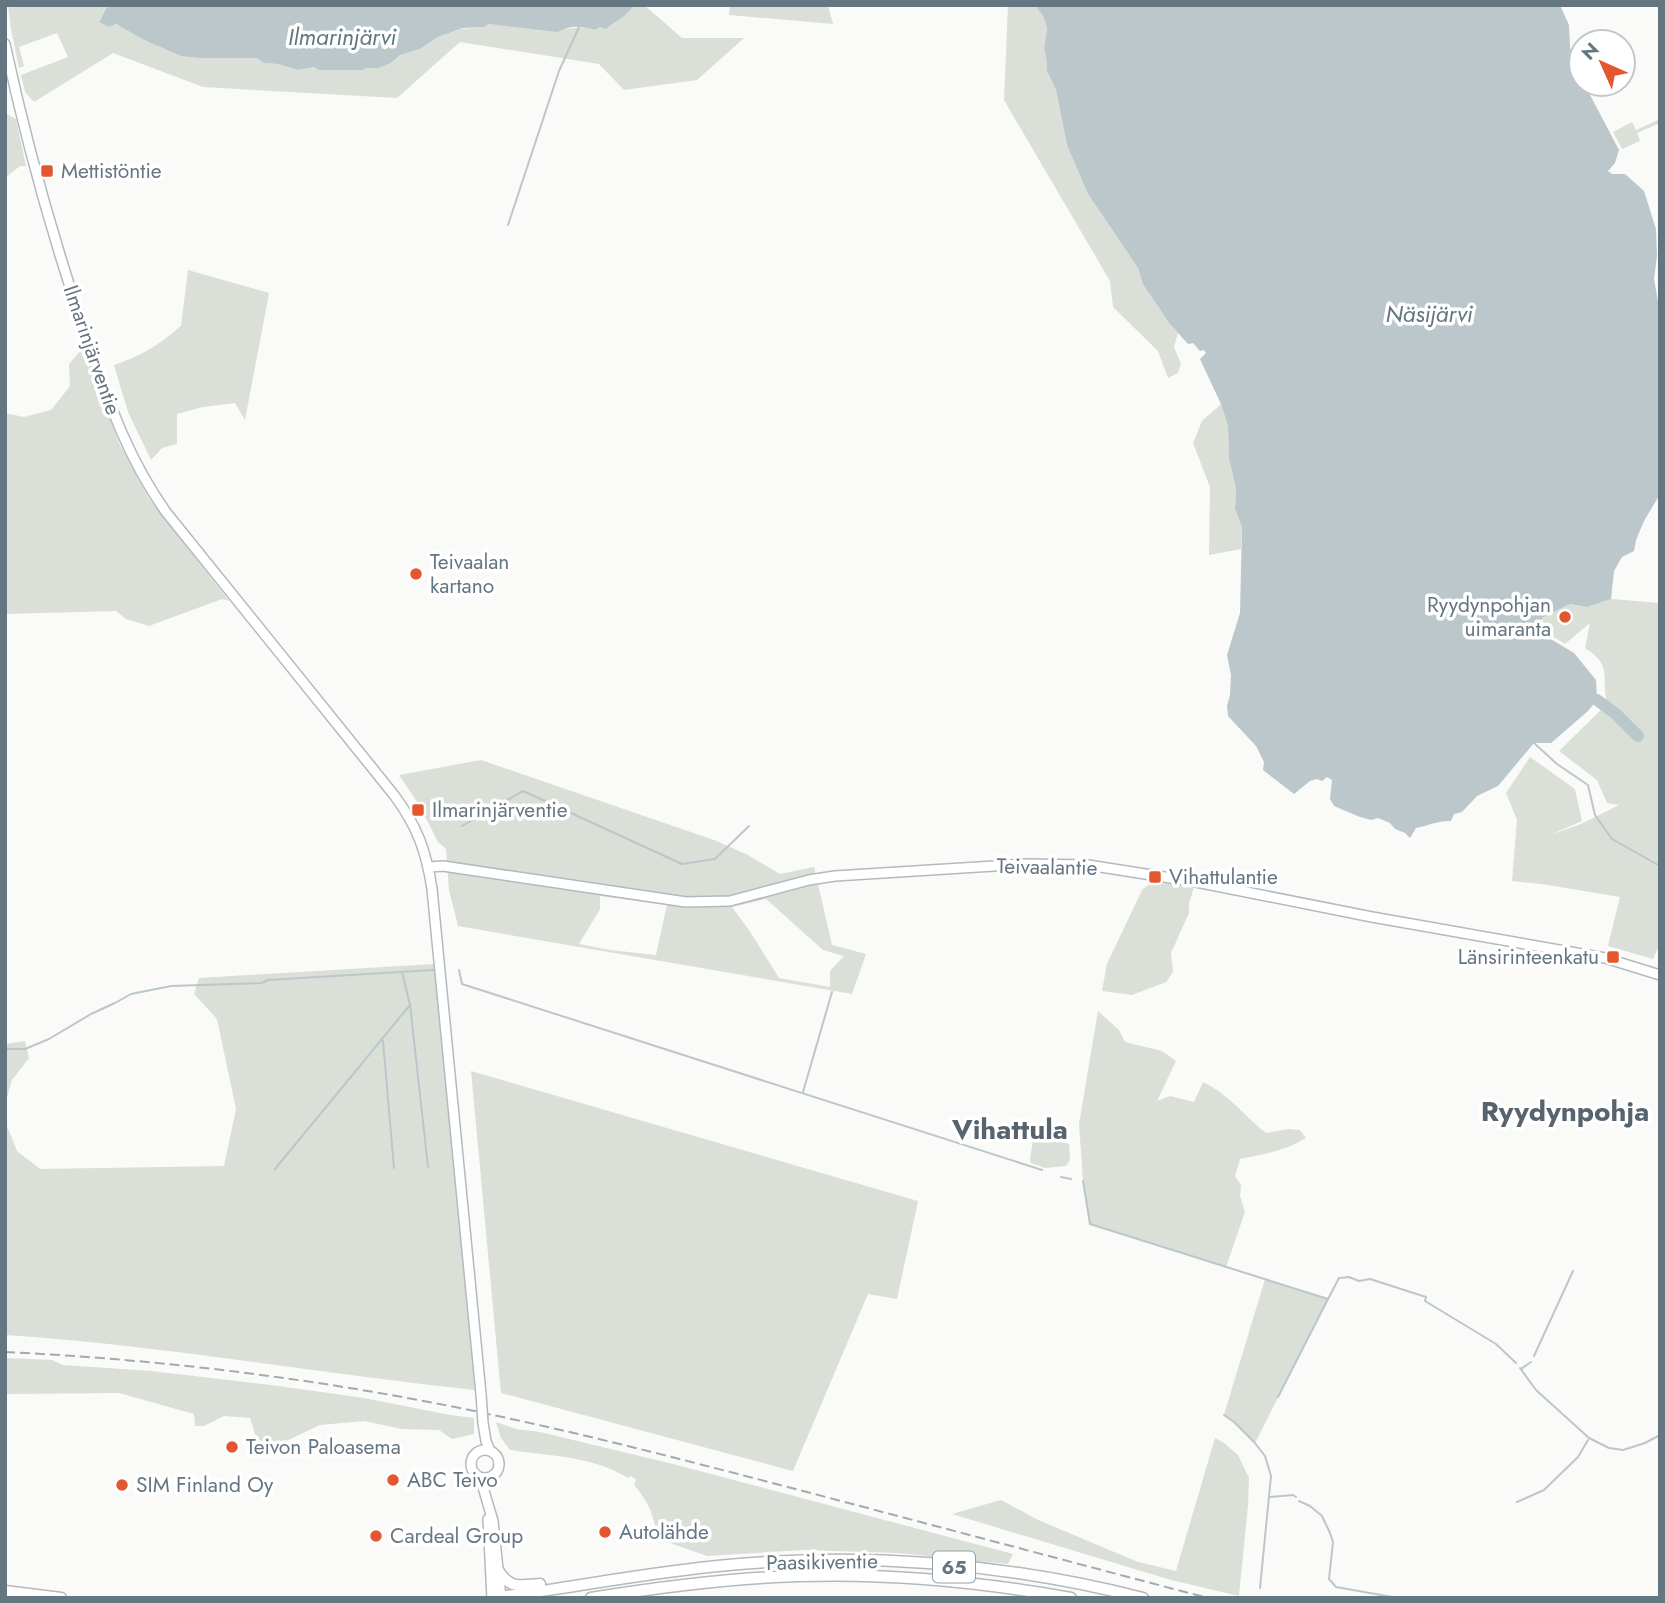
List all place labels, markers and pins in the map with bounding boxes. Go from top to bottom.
place label: Mettistöntie [61,156,162,186]
marker: Mettistöntie [39,163,55,179]
place label: Teivaalan kartano [430,547,509,601]
marker: Teivaalan kartano [408,566,424,582]
place label: Ryydynpohjan uimaranta [1427,590,1551,644]
marker: Ryydynpohjan uimaranta [1557,609,1573,625]
place label: Ilmarinjärventie [432,795,568,825]
marker: Ilmarinjärventie [410,802,426,818]
place label: Vihattulantie [1169,862,1278,892]
marker: Vihattulantie [1147,869,1163,885]
place label: Länsirinteenkatu [1458,942,1599,972]
marker: Länsirinteenkatu [1605,949,1621,965]
place label: Teivon Paloasema [246,1432,401,1462]
marker: Teivon Paloasema [224,1439,240,1455]
place label: ABC Teivo [407,1465,498,1495]
place label: SIM Finland Oy [136,1470,274,1500]
marker: ABC Teivo [385,1472,401,1488]
marker: SIM Finland Oy [114,1477,130,1493]
place label: Autolähde [619,1517,709,1547]
place label: Cardeal Group [390,1521,523,1551]
marker: Autolähde [597,1524,613,1540]
marker: Cardeal Group [368,1528,384,1544]

